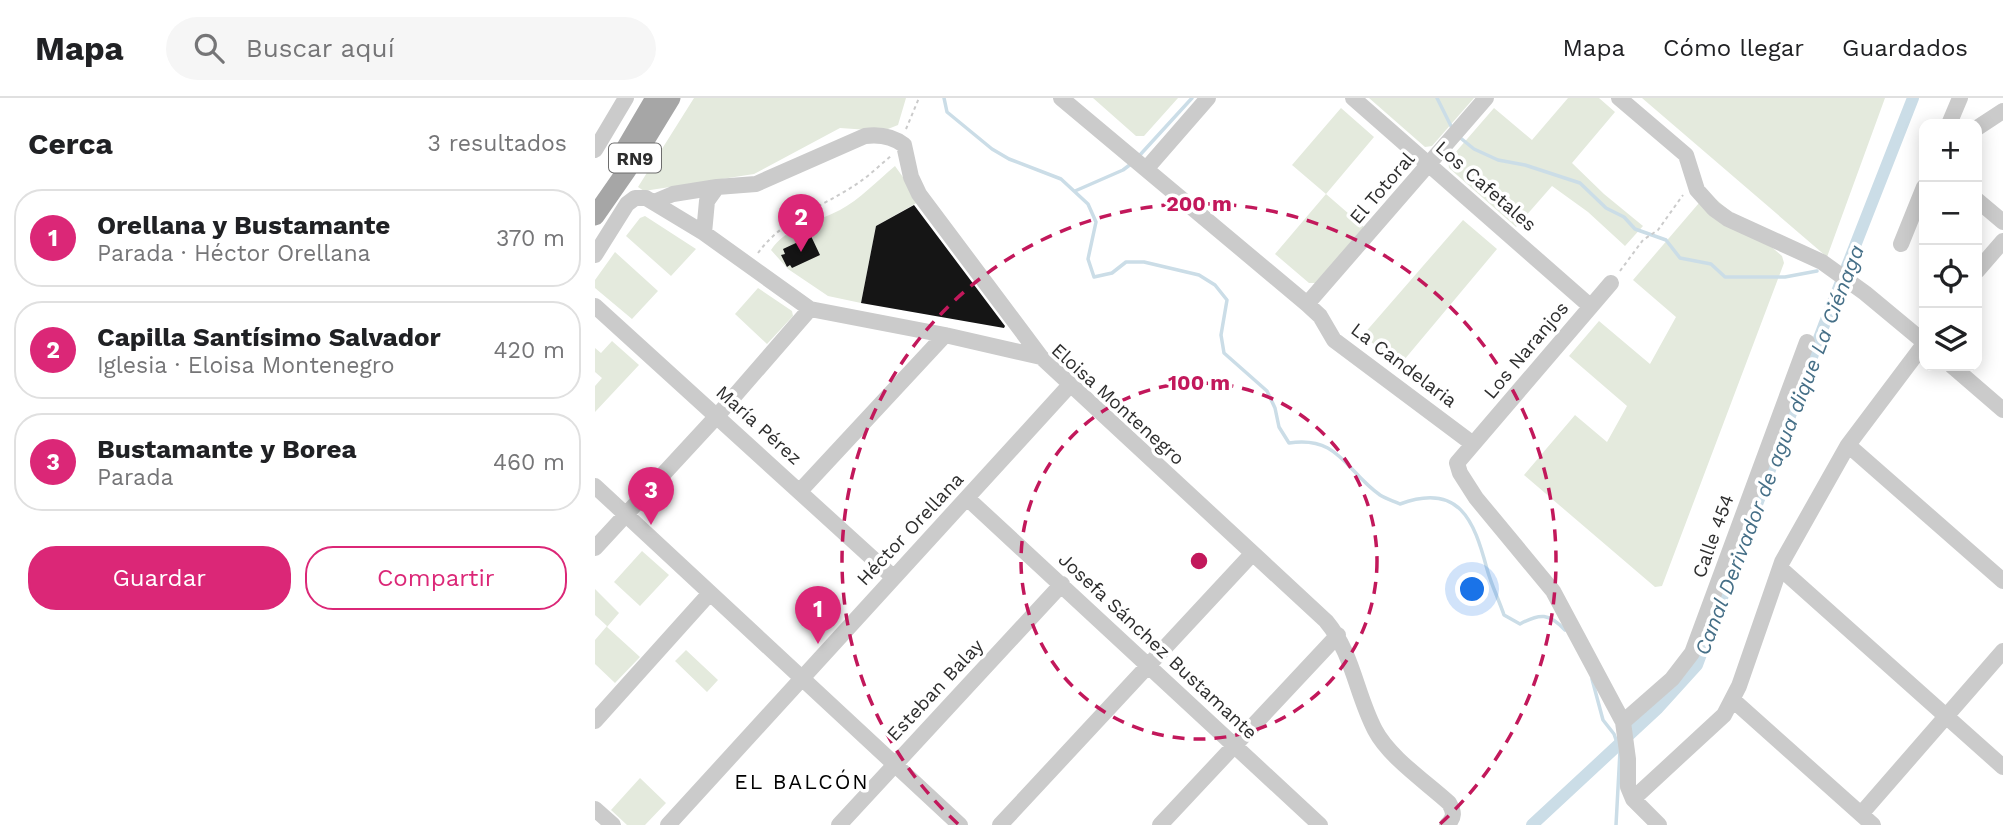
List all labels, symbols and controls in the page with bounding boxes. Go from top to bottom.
search box [166,17,656,80]
text: Mapa [35,29,124,68]
icon: search [190,29,228,67]
text: Buscar aquí [246,33,395,63]
text: Mapa [1563,34,1625,62]
text: Cómo llegar [1663,34,1804,62]
text: Guardados [1842,34,1968,62]
map controls [1919,119,1982,371]
button: + [1919,119,1982,182]
text: Cerca [28,126,113,161]
text: 3 resultados [428,130,567,157]
street label: Los Cafetales [1431,136,1541,236]
road number: RN9 [609,144,661,172]
street label: El Totoral [1345,147,1419,228]
button: − [1919,182,1982,245]
text: 200 m [1166,191,1232,216]
pin: 2 [778,194,824,252]
text: Orellana y Bustamante [97,210,390,240]
text: 1 [48,225,58,252]
text: 370 m [496,225,565,252]
text: Parada · Héctor Orellana [97,240,371,267]
water label: Canal Derivador de agua dique La Ciénaga [1689,241,1869,659]
button: locate [1919,245,1982,308]
street label: Los Naranjos [1479,297,1573,403]
button: layers [1919,308,1982,371]
street label: La Candelaria [1346,318,1462,412]
text: Capilla Santísimo Salvador [97,322,441,352]
text: 2 [46,337,60,364]
text: 420 m [493,337,565,364]
street label: Eloisa Montenegro [1047,338,1189,470]
text: Iglesia · Eloisa Montenegro [97,352,395,379]
text: 100 m [1168,370,1230,395]
street label: María Pérez [711,381,807,469]
text: Bustamante y Borea [97,434,357,464]
text: 3 [46,449,60,476]
text: 460 m [493,449,565,476]
text: Parada [97,464,174,491]
pin: 3 [628,467,674,525]
street label: Héctor Orellana [852,468,968,590]
street label: Calle 454 [1687,491,1739,581]
button: Guardar [28,546,291,610]
button: Compartir [305,546,567,610]
street label: Josefa Sánchez Bustamante [1054,548,1262,744]
centre of rings [1187,549,1211,573]
your location [1455,572,1489,606]
pin: 1 [795,586,841,644]
street label: Esteban Balay [882,634,988,746]
district label: EL BALCÓN [734,769,870,794]

